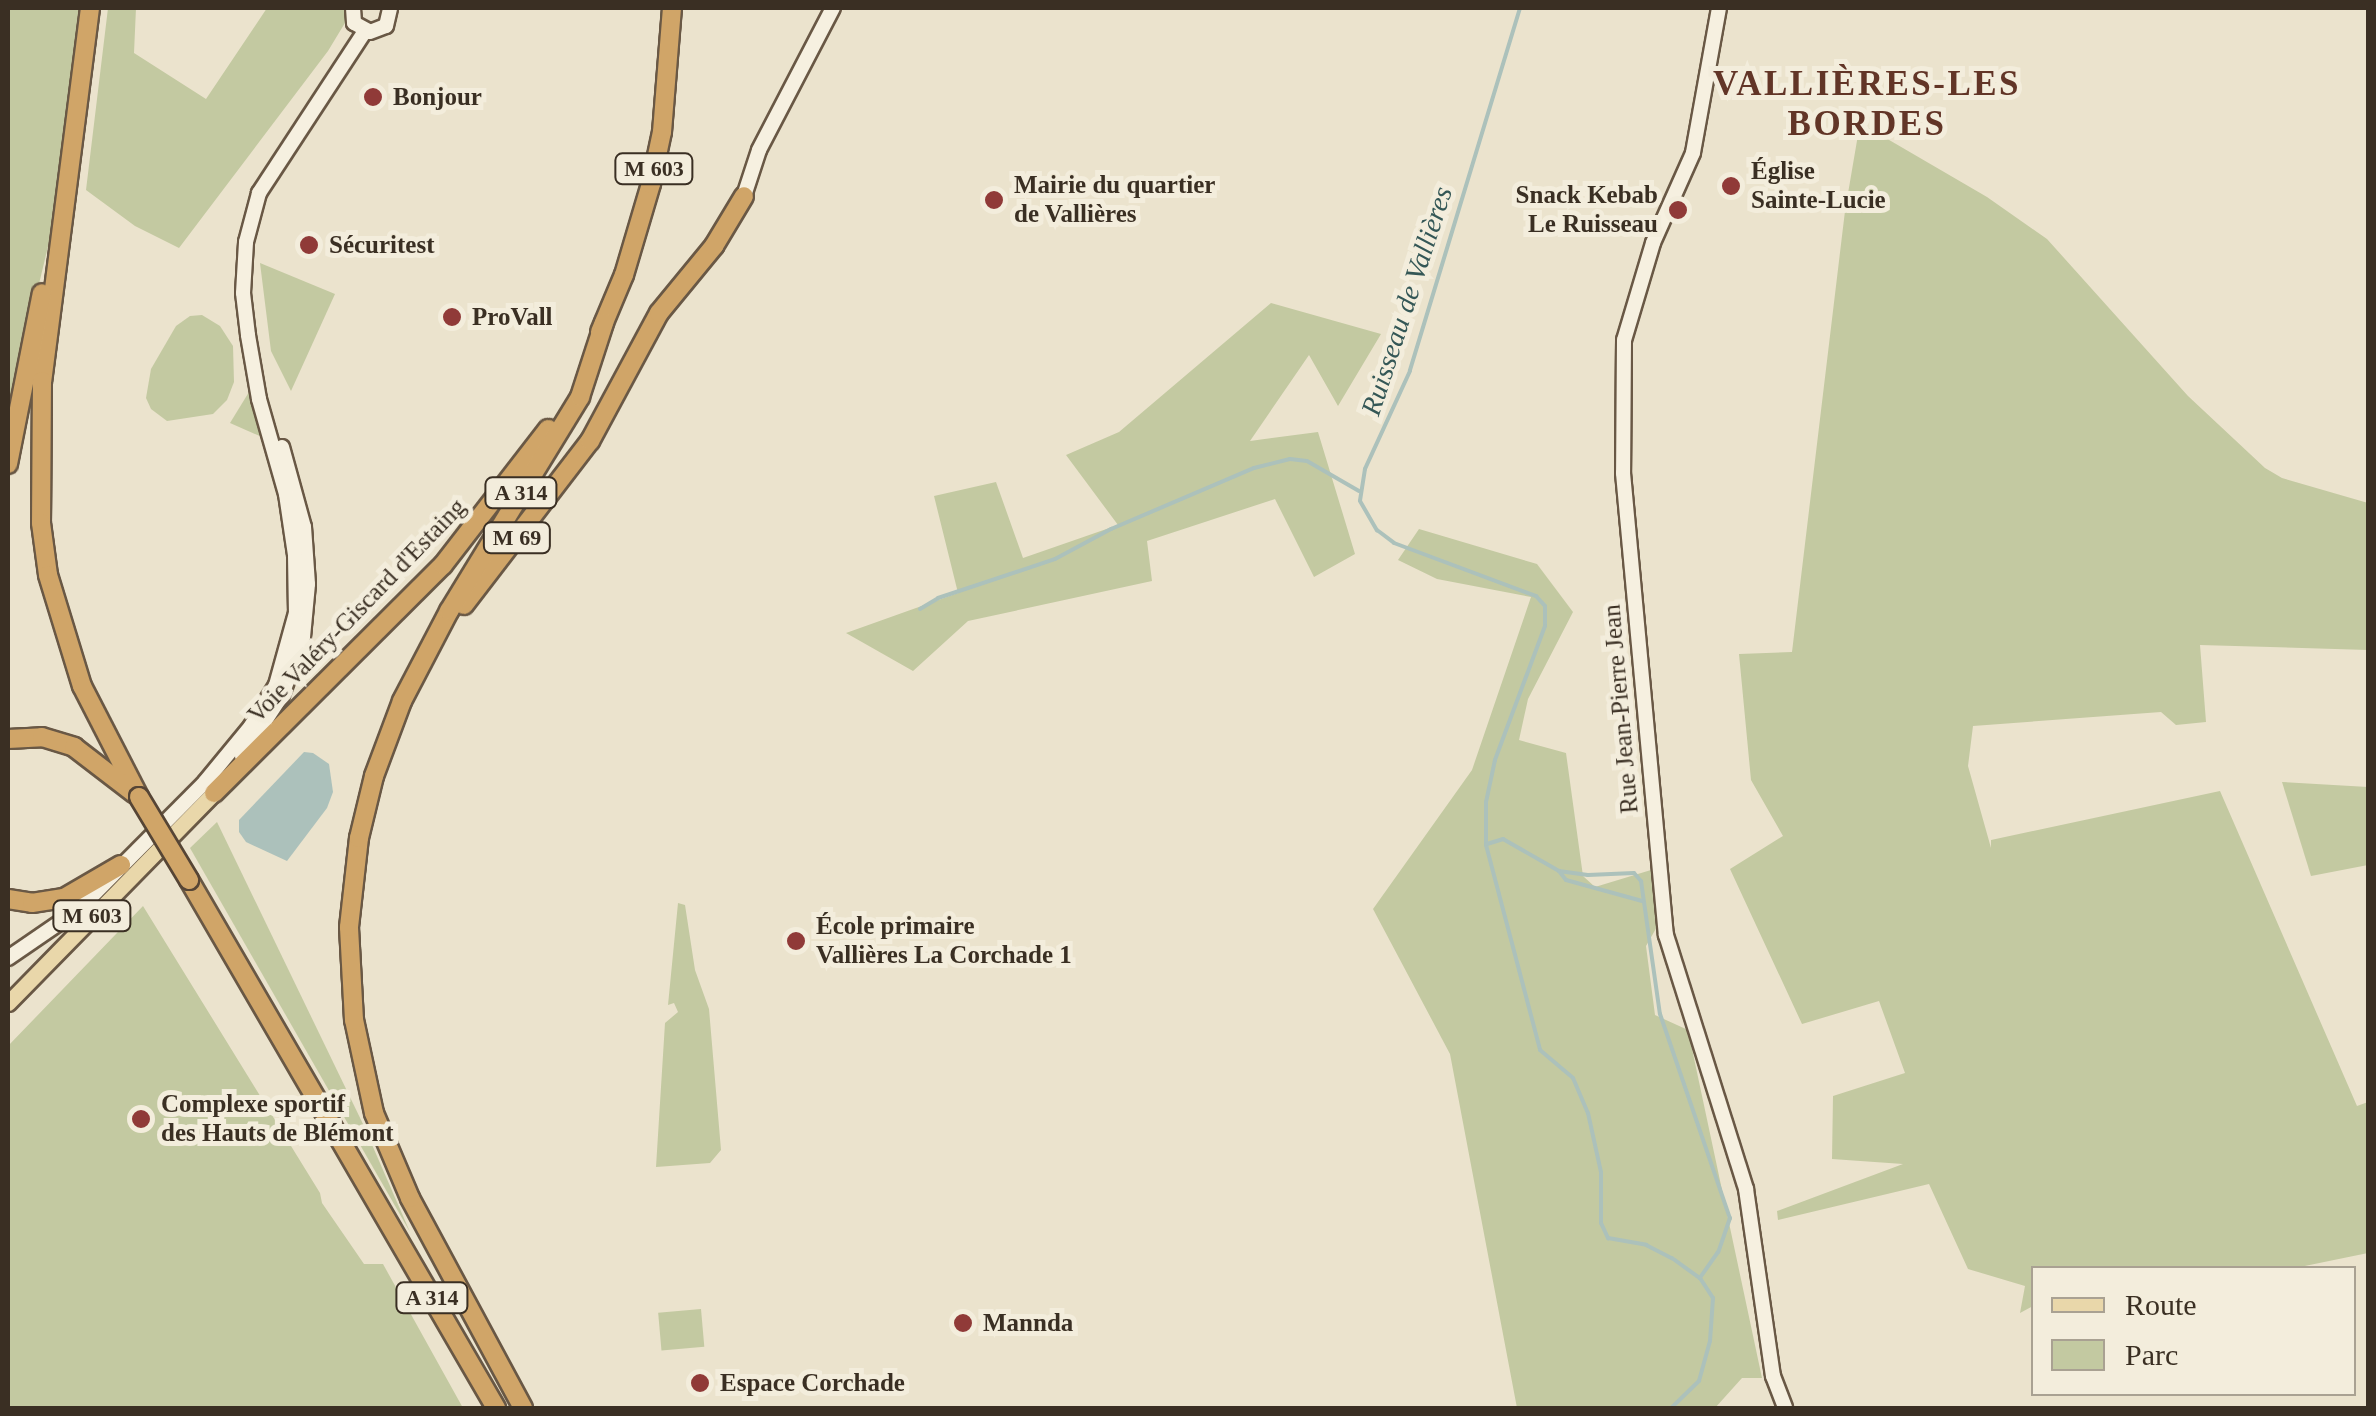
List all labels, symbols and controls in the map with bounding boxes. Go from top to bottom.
district label: VALLIÈRES-LES BORDES [1713,63,2021,145]
place label: Bonjour [393,82,482,112]
marker: Bonjour [362,86,384,108]
road number: M 603 [614,152,694,186]
place label: Église Sainte-Lucie [1751,157,1886,216]
place label: Mairie du quartier de Vallières [1014,171,1215,230]
marker: Église Sainte-Lucie [1720,175,1742,197]
place label: Snack Kebab Le Ruisseau [1516,181,1658,240]
water label: Ruisseau de Vallières [1354,182,1460,420]
marker: Mairie du quartier de Vallières [983,189,1005,211]
marker: Snack Kebab Le Ruisseau [1667,199,1689,221]
place label: Sécuritest [329,230,435,260]
marker: Sécuritest [298,234,320,256]
place label: ProVall [472,302,553,332]
marker: ProVall [441,306,463,328]
road number: A 314 [484,476,558,510]
street label: Voie Valéry-Giscard d'Estaing [242,492,472,730]
road number: M 69 [482,521,552,555]
street label: Rue Jean-Pierre Jean [1597,603,1645,815]
road number: M 603 [52,899,132,933]
place label: École primaire Vallières La Corchade 1 [816,912,1072,971]
marker: École primaire Vallières La Corchade 1 [785,930,807,952]
place label: Complexe sportif des Hauts de Blémont [161,1090,394,1149]
marker: Complexe sportif des Hauts de Blémont [130,1108,152,1130]
legend [2031,1266,2356,1396]
road number: A 314 [394,1281,470,1315]
text: Route [2125,1288,2197,1321]
place label: Mannda [983,1308,1073,1338]
marker: Mannda [952,1312,974,1334]
text: Parc [2125,1338,2178,1371]
place label: Espace Corchade [720,1368,905,1398]
marker: Espace Corchade [689,1372,711,1394]

